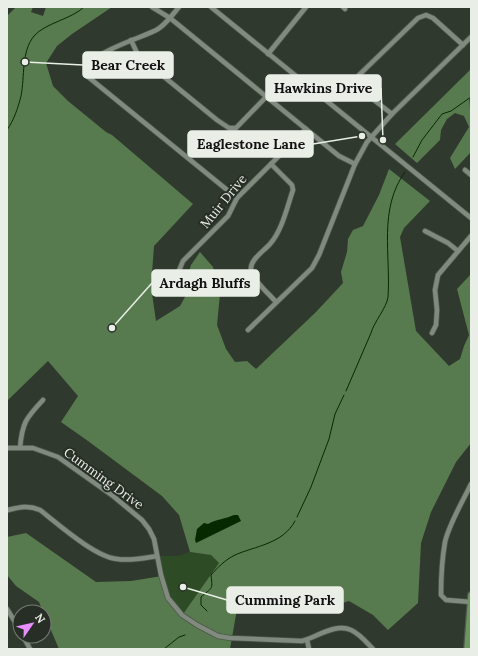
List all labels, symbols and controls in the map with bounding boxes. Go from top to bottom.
callout: Bear Creek [83,52,173,78]
text: Bear Creek [91,56,166,74]
callout: Hawkins Drive [266,75,381,101]
text: Hawkins Drive [274,79,373,97]
callout: Eaglestone Lane [188,131,313,157]
text: Eaglestone Lane [197,135,306,153]
street label: Muir Drive [196,171,250,232]
callout: Ardagh Bluffs [152,270,259,296]
text: Ardagh Bluffs [160,274,251,292]
street label: Cumming Drive [60,444,147,513]
callout: Cumming Park [227,587,343,613]
text: Cumming Park [235,591,336,609]
north arrow [12,604,52,644]
text: N [32,611,49,626]

